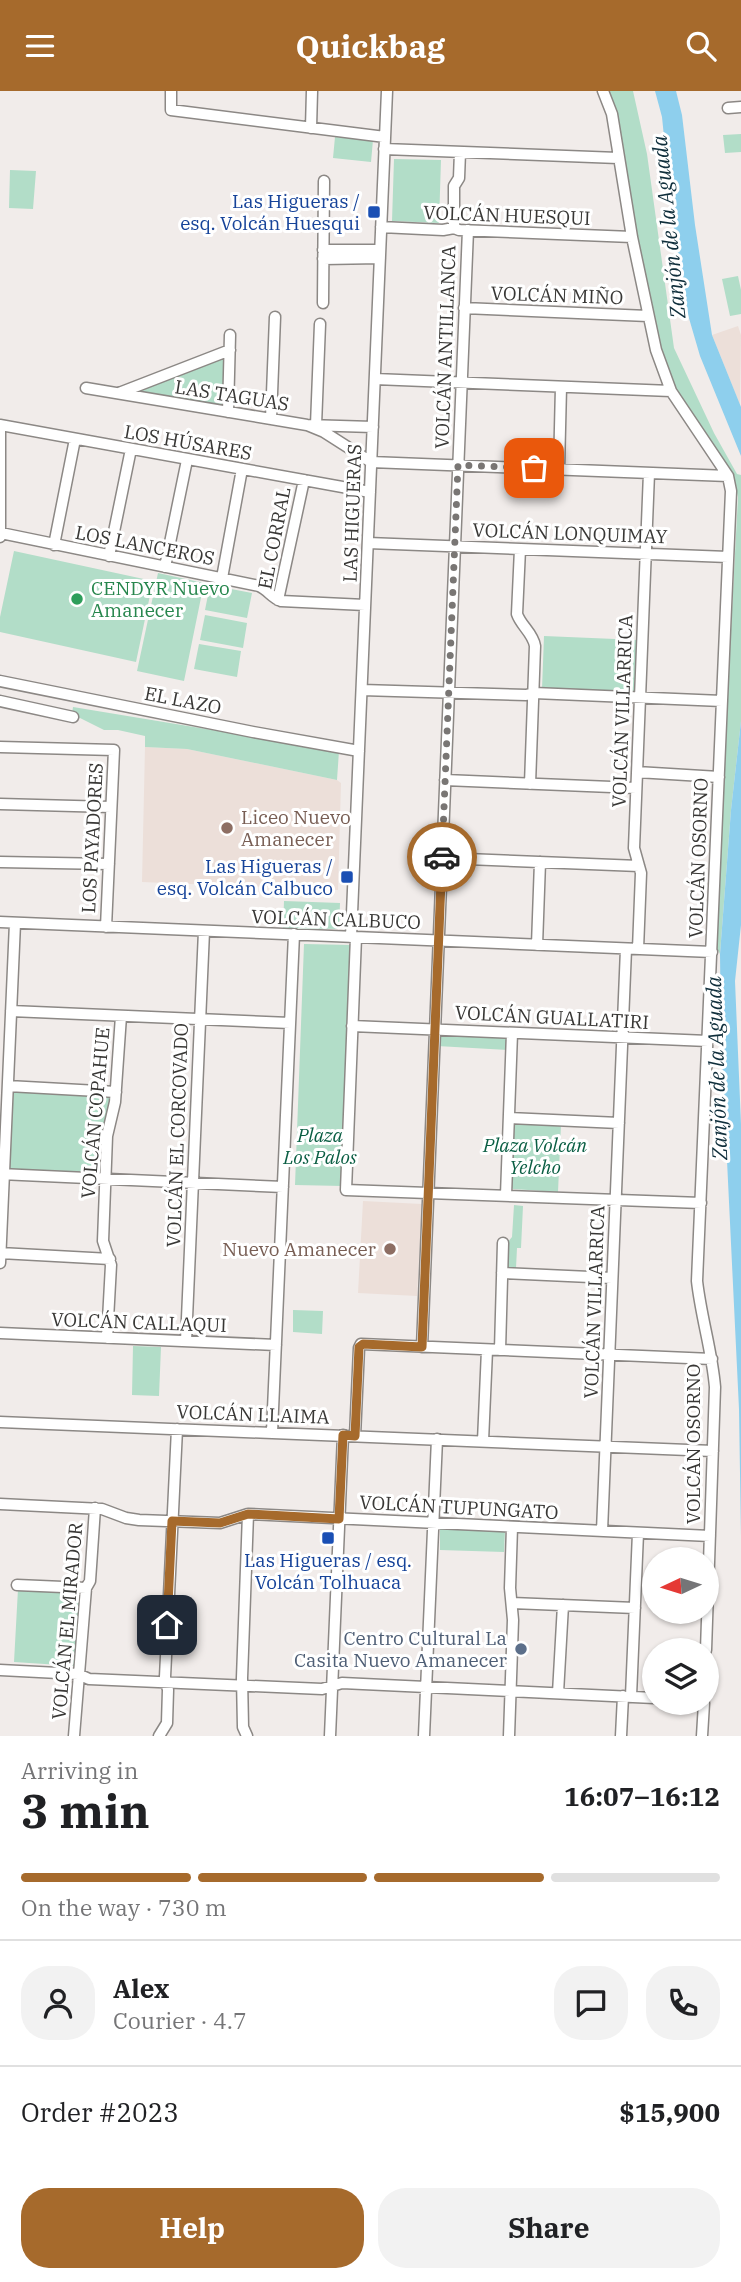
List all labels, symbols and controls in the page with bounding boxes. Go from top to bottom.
text: Quickbag [296,25,445,67]
icon: menu [21,27,59,65]
icon: search [682,27,720,65]
water label: Zanjón de la Aguada [644,134,692,321]
place label: Las Higueras / esq. Volcán Huesqui [180,189,360,235]
street label: VOLCÁN HUESQUI [423,200,591,230]
marker: Las Higueras / esq. Volcán Huesqui [366,204,382,220]
street label: VOLCÁN ANTILLANCA [429,245,461,449]
street label: VOLCÁN MIÑO [490,281,624,309]
street label: LAS TAGUAS [173,374,291,416]
street label: LOS HÚSARES [122,419,254,465]
pin [504,438,564,498]
street label: LAS HIGUERAS [338,443,366,583]
icon: bag [515,449,553,487]
street label: EL CORRAL [252,485,296,591]
street label: VOLCÁN LONQUIMAY [472,518,668,548]
street label: LOS LANCEROS [73,520,217,570]
place label: CENDYR Nuevo Amanecer [91,576,230,622]
marker: CENDYR Nuevo Amanecer [69,591,85,607]
street label: VOLCÁN VILLARRICA [607,614,637,808]
street label: EL LAZO [143,681,223,719]
street label: LOS PAYADORES [76,762,108,914]
street label: VOLCÁN OSORNO [683,777,713,939]
place label: Liceo Nuevo Amanecer [241,805,351,851]
marker: Liceo Nuevo Amanecer [219,820,235,836]
courier [407,822,477,892]
icon: car [423,838,461,876]
place label: Las Higueras / esq. Volcán Calbuco [157,854,333,900]
marker: Las Higueras / esq. Volcán Calbuco [339,869,355,885]
street label: VOLCÁN CALBUCO [251,904,421,934]
water label: Zanjón de la Aguada [699,975,733,1161]
street label: VOLCÁN GUALLATIRI [454,1000,650,1034]
street label: VOLCÁN EL CORCOVADO [161,1022,193,1248]
street label: VOLCÁN COPAHUE [76,1026,114,1200]
park label: Plaza Los Palos [282,1123,357,1169]
park label: Plaza Volcán Yelcho [482,1133,587,1179]
street label: VOLCÁN VILLARRICA [579,1205,609,1399]
place label: Nuevo Amanecer [222,1237,377,1261]
marker: Nuevo Amanecer [382,1241,398,1257]
street label: VOLCÁN CALLAQUI [51,1307,227,1337]
street label: VOLCÁN OSORNO [681,1364,705,1524]
street label: VOLCÁN LLAIMA [176,1399,330,1429]
street label: VOLCÁN TUPUNGATO [359,1490,559,1524]
street label: VOLCÁN EL MIRADOR [46,1521,88,1721]
marker: Las Higueras / esq. Volcán Tolhuaca [320,1530,336,1546]
north arrow [642,1547,719,1624]
map controls [642,1547,719,1715]
place label: Las Higueras / esq. Volcán Tolhuaca [244,1548,412,1594]
pin [137,1595,197,1655]
icon: home [148,1606,186,1644]
place label: Centro Cultural La Casita Nuevo Amanecer [294,1626,508,1672]
button: layers [642,1638,719,1715]
marker: Centro Cultural La Casita Nuevo Amanecer [513,1641,529,1657]
text: Arriving in [21,1755,138,1785]
text: 16:07–16:12 [564,1779,720,1813]
text: 3 min [21,1781,150,1841]
text: On the way · 730 m [21,1892,227,1922]
button: person [21,1966,95,2040]
button: chat [554,1966,628,2040]
button: phone [646,1966,720,2040]
text: Alex [113,1971,169,2005]
text: Courier · 4.7 [113,2005,247,2035]
text: Order #2023 [21,2095,179,2129]
text: $15,900 [619,2095,720,2129]
button: Help [21,2188,364,2268]
button: Share [378,2188,720,2268]

